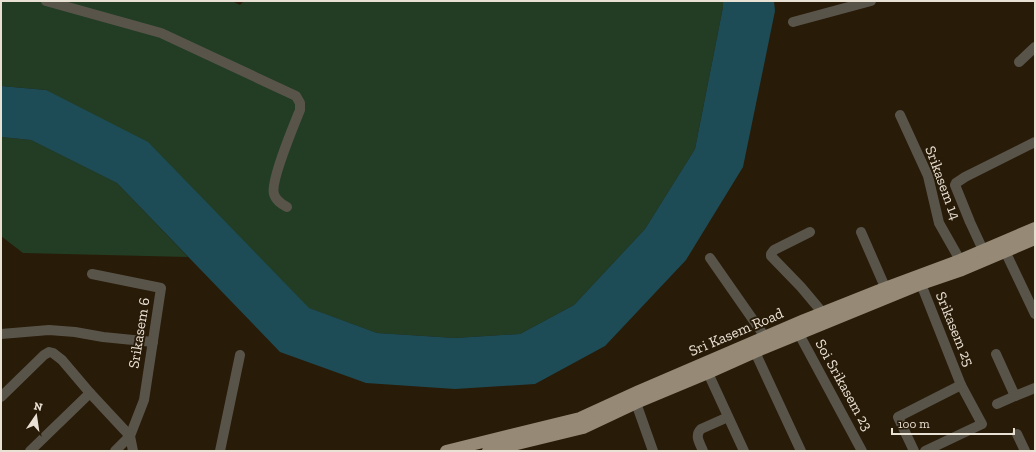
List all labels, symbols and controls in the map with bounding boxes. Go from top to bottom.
street label: Srikasem 14 [921,144,965,222]
street label: Srikasem 25 [932,289,978,369]
street label: Srikasem 6 [125,296,153,370]
street label: Sri Kasem Road [686,304,787,360]
street label: Soi Srikasem 23 [811,336,877,434]
north arrow [16,396,56,436]
text: N [33,399,44,414]
scale bar [892,410,1014,436]
text: 100 m [898,417,930,431]

